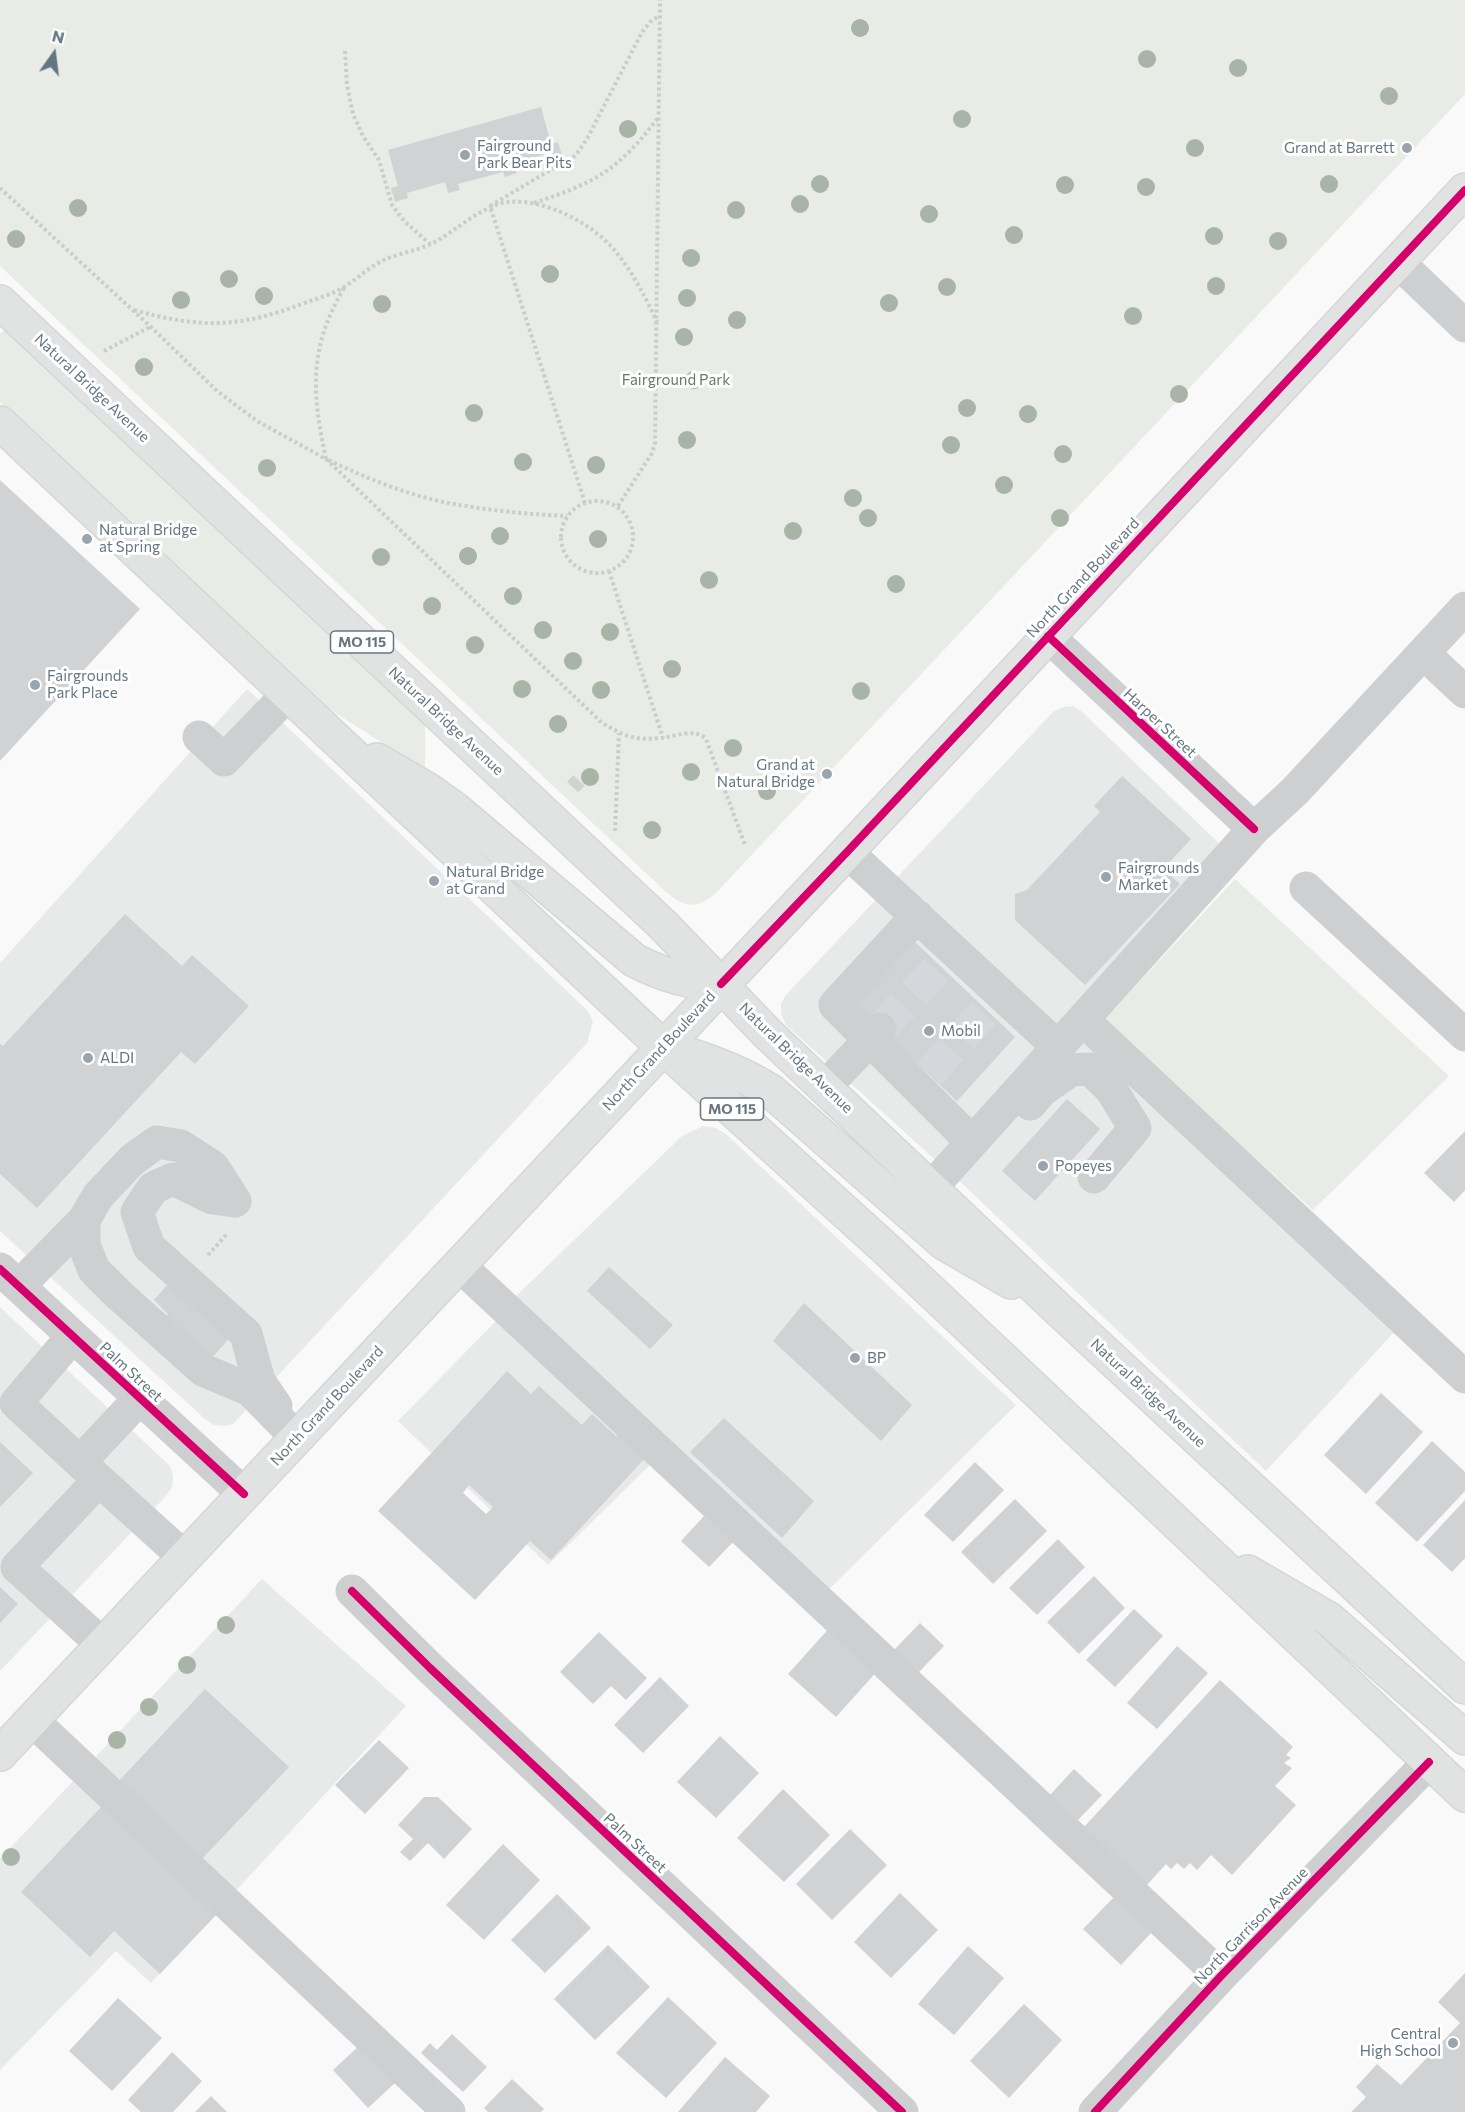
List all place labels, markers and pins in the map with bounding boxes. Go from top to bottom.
place label: Fairground Park Bear Pits [477,137,572,172]
place label: Grand at Barrett [1284,139,1395,157]
marker: Grand at Barrett [1400,141,1414,155]
marker: Fairground Park Bear Pits [458,148,472,162]
place label: Natural Bridge at Spring [99,521,197,556]
marker: Natural Bridge at Spring [80,532,94,546]
place label: Fairgrounds Park Place [47,667,128,702]
marker: Fairgrounds Park Place [28,678,42,692]
place label: Grand at Natural Bridge [717,756,815,791]
marker: Grand at Natural Bridge [820,767,834,781]
place label: Fairgrounds Market [1118,859,1199,894]
place label: Natural Bridge at Grand [446,863,544,898]
marker: Fairgrounds Market [1099,870,1113,884]
marker: Natural Bridge at Grand [427,874,441,888]
place label: Mobil [941,1022,981,1040]
marker: Mobil [922,1024,936,1038]
place label: ALDI [100,1049,134,1067]
marker: ALDI [81,1051,95,1065]
place label: Popeyes [1055,1157,1112,1175]
marker: Popeyes [1036,1159,1050,1173]
place label: BP [867,1349,886,1367]
marker: BP [848,1351,862,1365]
place label: Central High School [1360,2025,1441,2060]
marker: Central High School [1446,2036,1460,2050]

